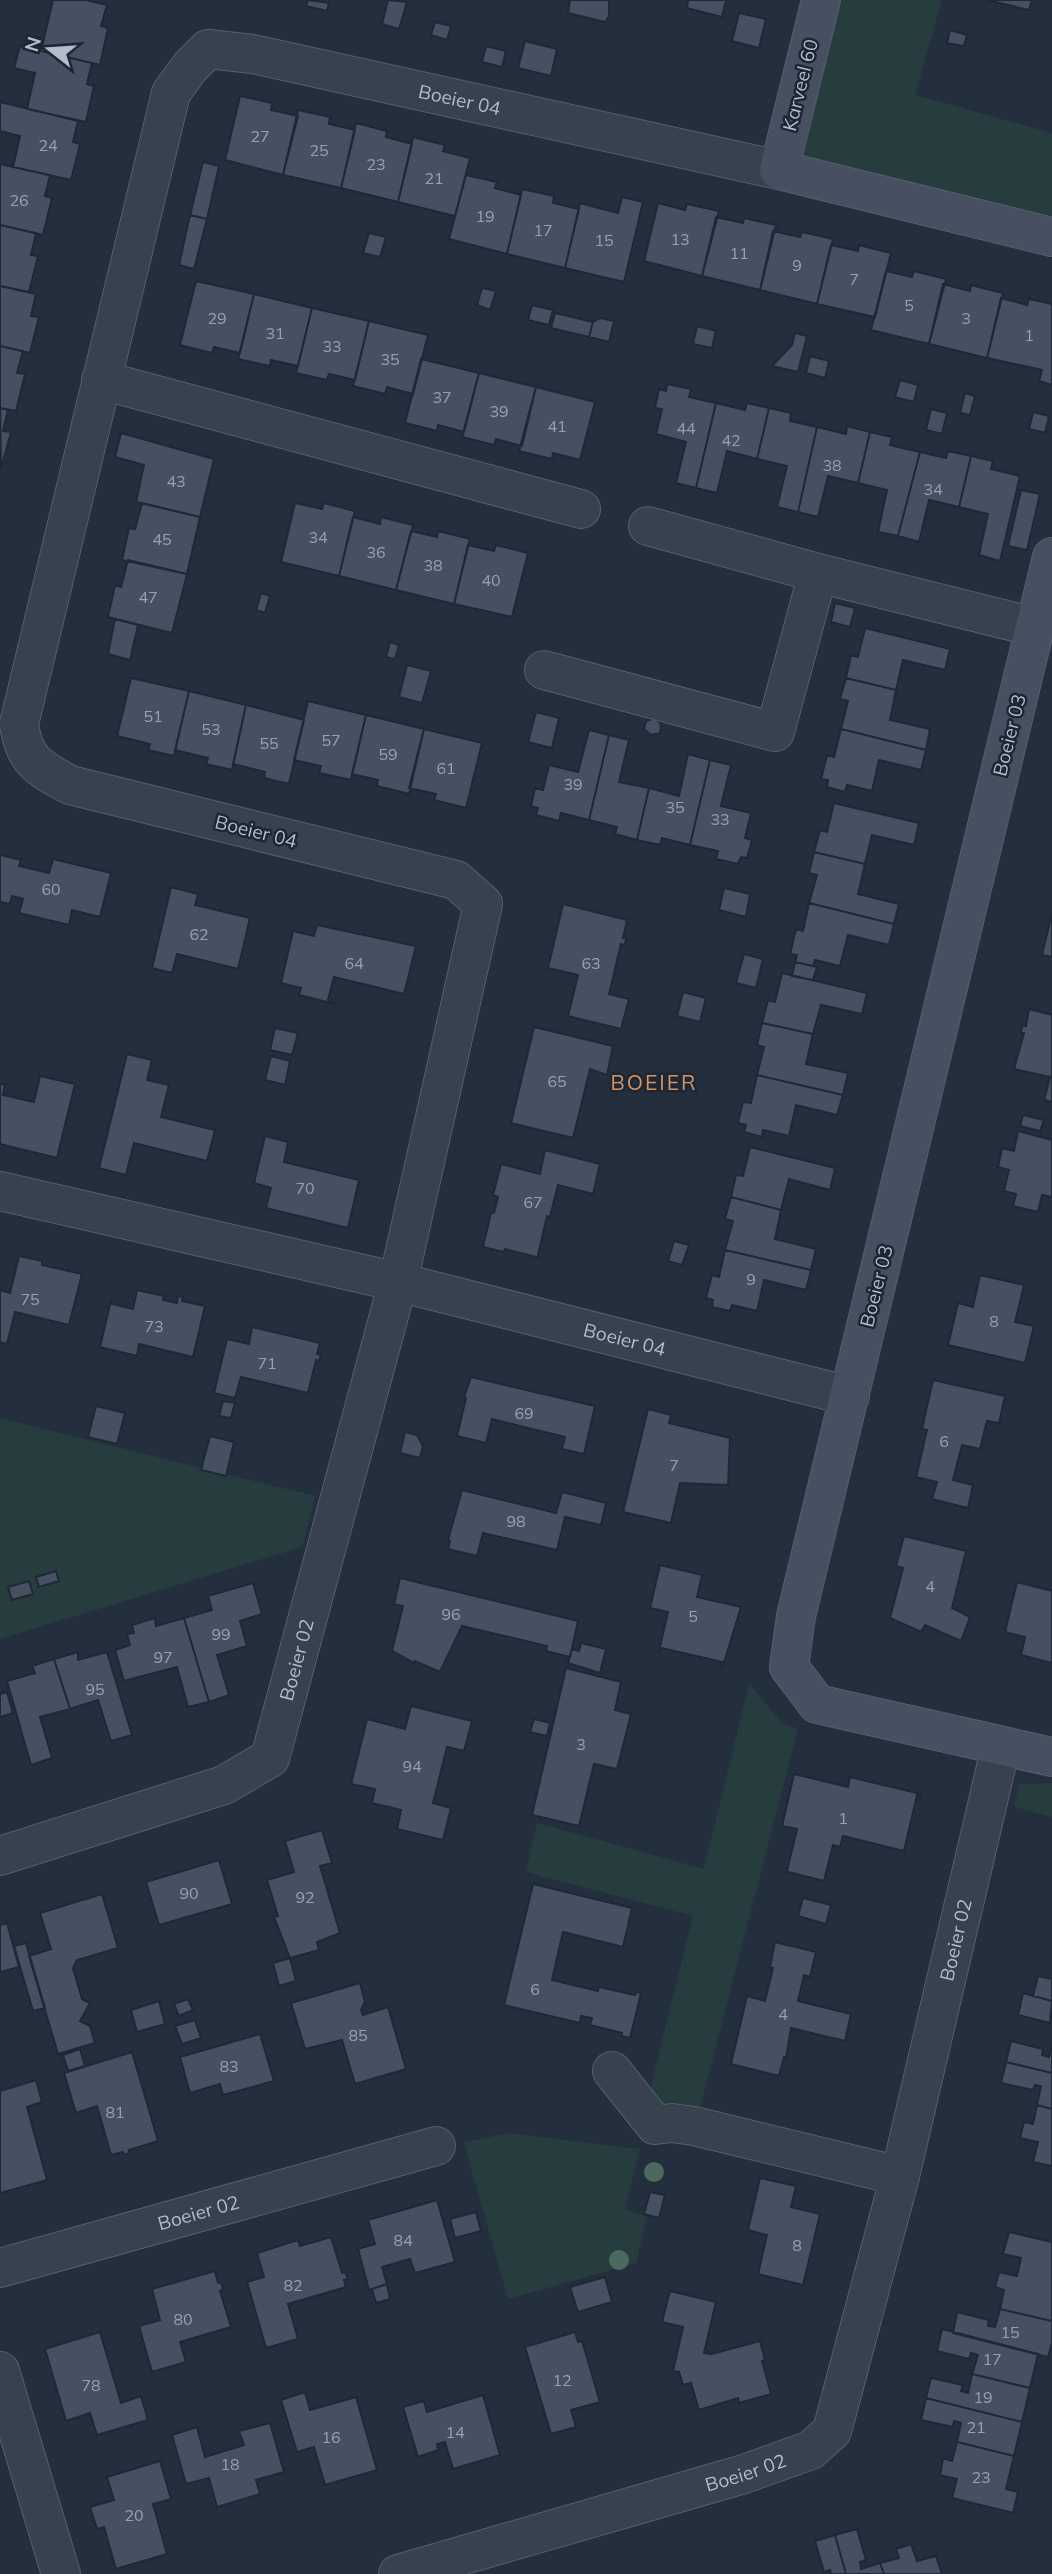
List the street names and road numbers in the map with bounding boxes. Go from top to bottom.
street label: Karveel 60 [777,37,823,133]
street label: Boeier 04 [416,79,503,120]
street label: Boeier 03 [987,692,1031,778]
street label: Boeier 04 [213,809,299,853]
street label: Boeier 03 [854,1243,898,1329]
street label: Boeier 04 [581,1317,668,1361]
street label: Boeier 02 [274,1616,319,1703]
street label: Boeier 02 [934,1897,977,1983]
street label: Boeier 02 [155,2190,242,2235]
street label: Boeier 02 [702,2448,789,2497]

